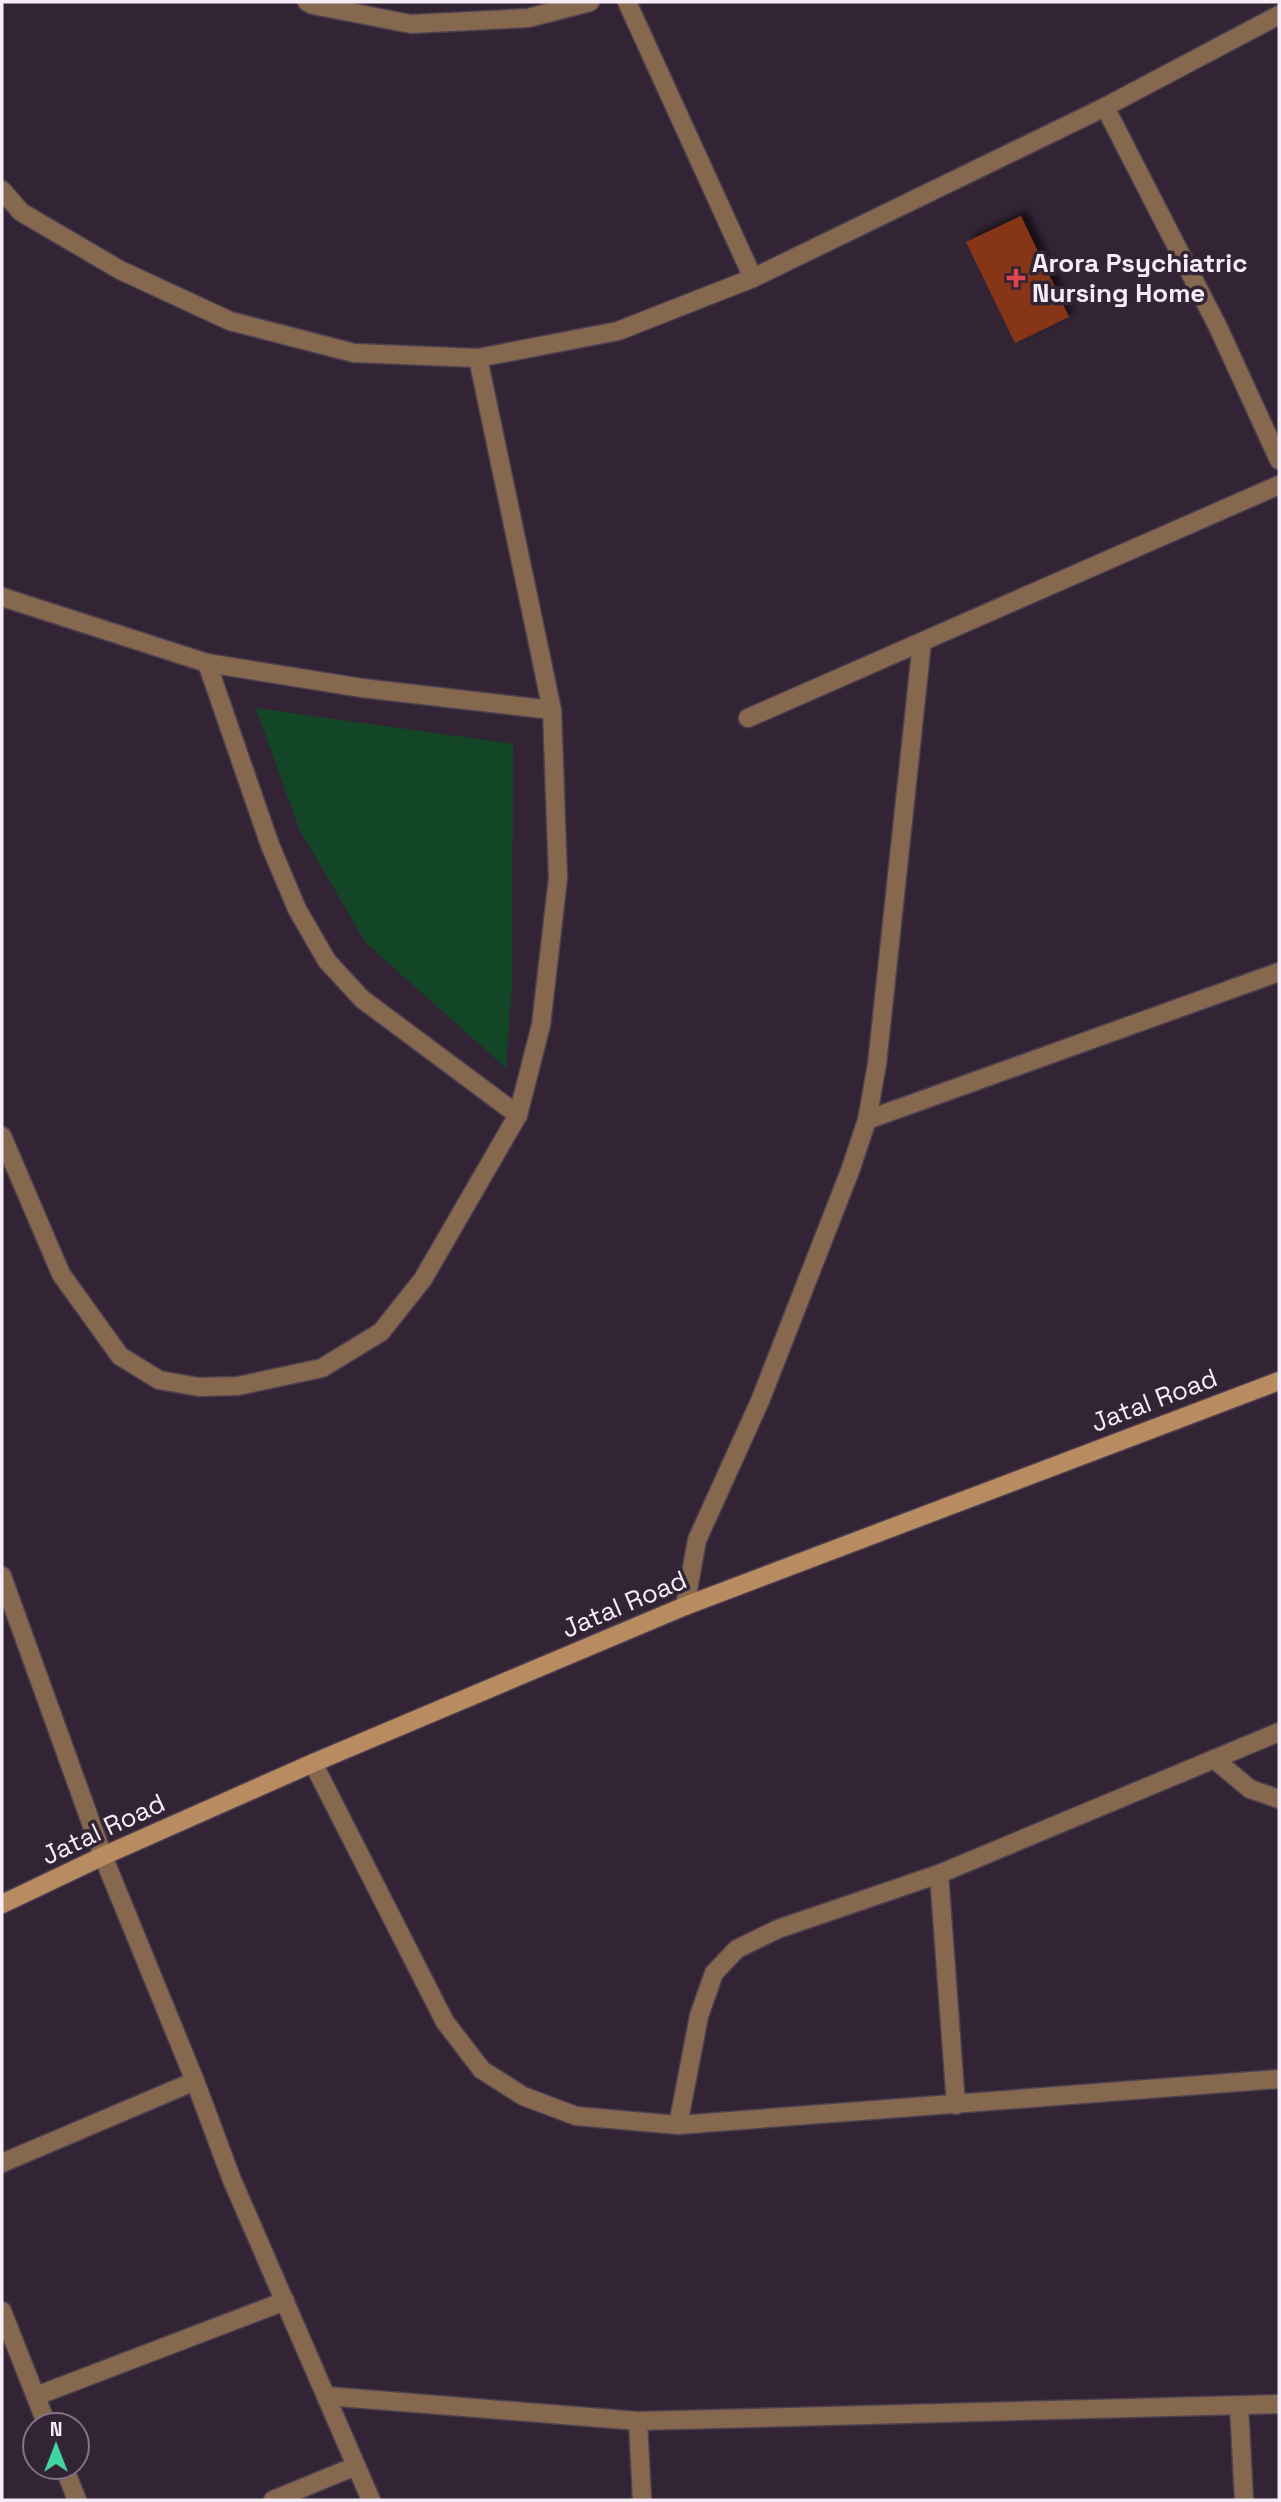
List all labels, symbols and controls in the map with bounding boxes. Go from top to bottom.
place label: Arora Psychiatric Nursing Home [1032,246,1248,310]
marker: Arora Psychiatric Nursing Home [1006,268,1026,288]
street label: Jatal Road [1086,1360,1222,1440]
street label: Jatal Road [556,1562,692,1646]
street label: Jatal Road [36,1786,170,1872]
north arrow [21,2411,91,2481]
text: N [50,2417,62,2442]

